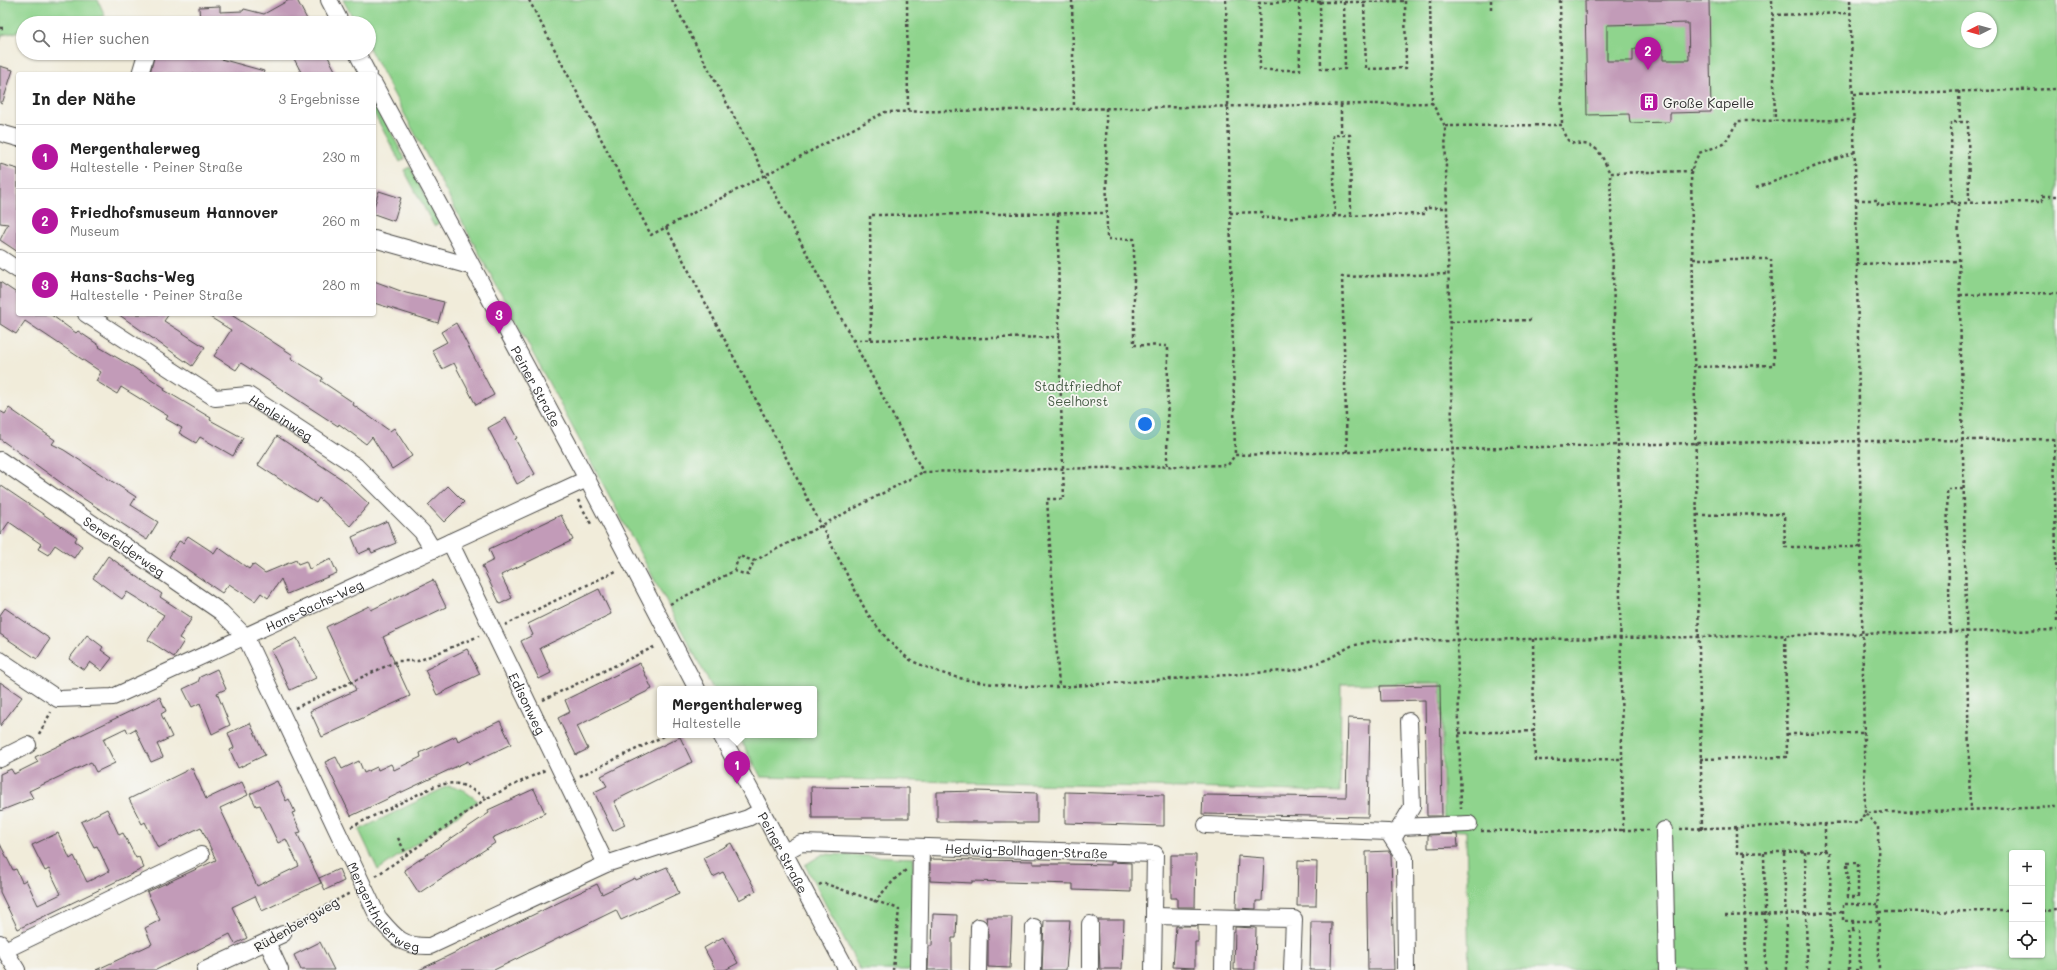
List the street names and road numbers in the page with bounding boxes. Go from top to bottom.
street label: Peiner Straße [508,342,566,430]
street label: Henleinweg [246,390,316,444]
street label: Senefelderweg [80,511,169,580]
street label: Hans-Sachs-Weg [262,575,365,634]
street label: Edisonweg [506,669,550,737]
street label: Peiner Straße [755,809,813,896]
street label: Hedwig-Bollhagen-Straße [945,839,1108,861]
street label: Mergenthalerweg [345,859,421,954]
street label: Rüdenbergweg [251,893,341,955]

